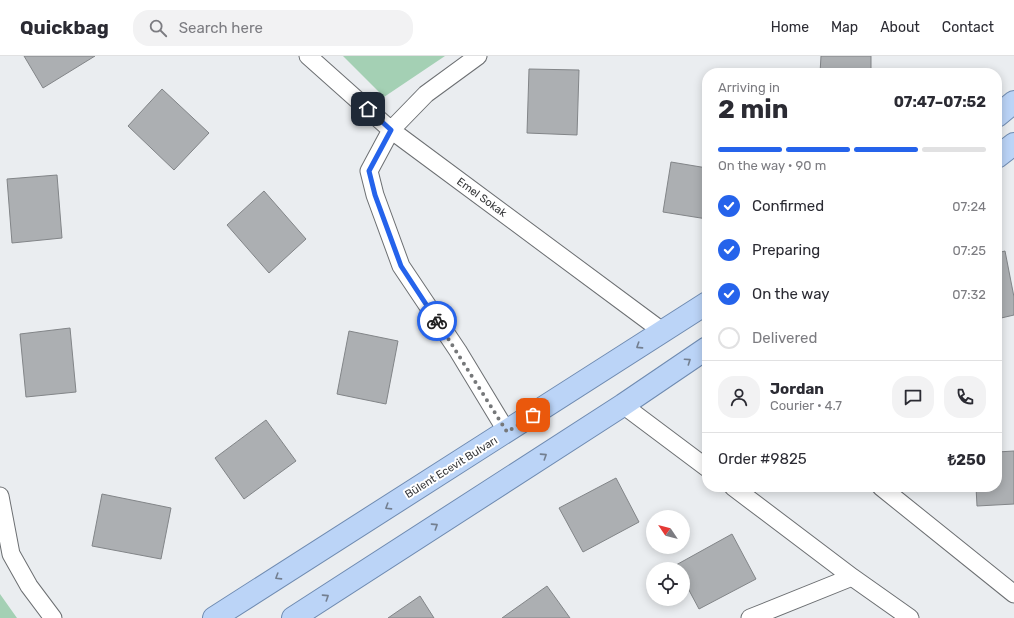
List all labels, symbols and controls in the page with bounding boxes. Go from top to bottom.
search box [133,10,413,46]
text: Quickbag [20,16,109,39]
icon: search [147,17,169,39]
text: Search here [179,19,263,37]
text: Home [771,19,809,36]
text: Map [831,19,858,36]
text: About [880,19,920,36]
text: Contact [942,19,994,36]
text: Arriving in [718,80,780,95]
pin [351,92,385,126]
text: 07:47–07:52 [894,93,986,111]
text: 2 min [718,94,788,125]
icon: home [357,98,379,120]
text: On the way · 90 m [718,158,826,173]
street label: Emel Sokak [454,175,509,220]
icon: check [718,195,740,217]
text: Confirmed [752,197,824,215]
text: 07:24 [952,199,986,214]
icon: check [718,239,740,261]
text: Preparing [752,241,820,259]
text: 07:25 [952,243,986,258]
icon: check [718,283,740,305]
text: On the way [752,285,830,303]
text: 07:32 [952,287,986,302]
courier [417,301,457,341]
icon: bike [426,310,448,332]
text: Delivered [752,329,817,347]
one-way arrow [636,341,643,348]
one-way arrow [683,359,690,366]
button: person [718,376,760,418]
button: chat [892,376,934,418]
button: phone [944,376,986,418]
text: Jordan [770,380,824,398]
pin [516,398,550,432]
text: Courier · 4.7 [770,398,842,413]
icon: bag [522,404,544,426]
street label: Bülent Ecevit Bulvarı [403,434,500,501]
text: Order #9825 [718,450,807,468]
text: ₺250 [948,451,986,469]
one-way arrow [540,453,547,460]
one-way arrow [385,503,392,510]
north arrow [646,510,690,554]
map controls [646,510,690,606]
one-way arrow [431,523,438,531]
button: locate [646,562,690,606]
one-way arrow [276,572,283,579]
one-way arrow [322,594,329,602]

